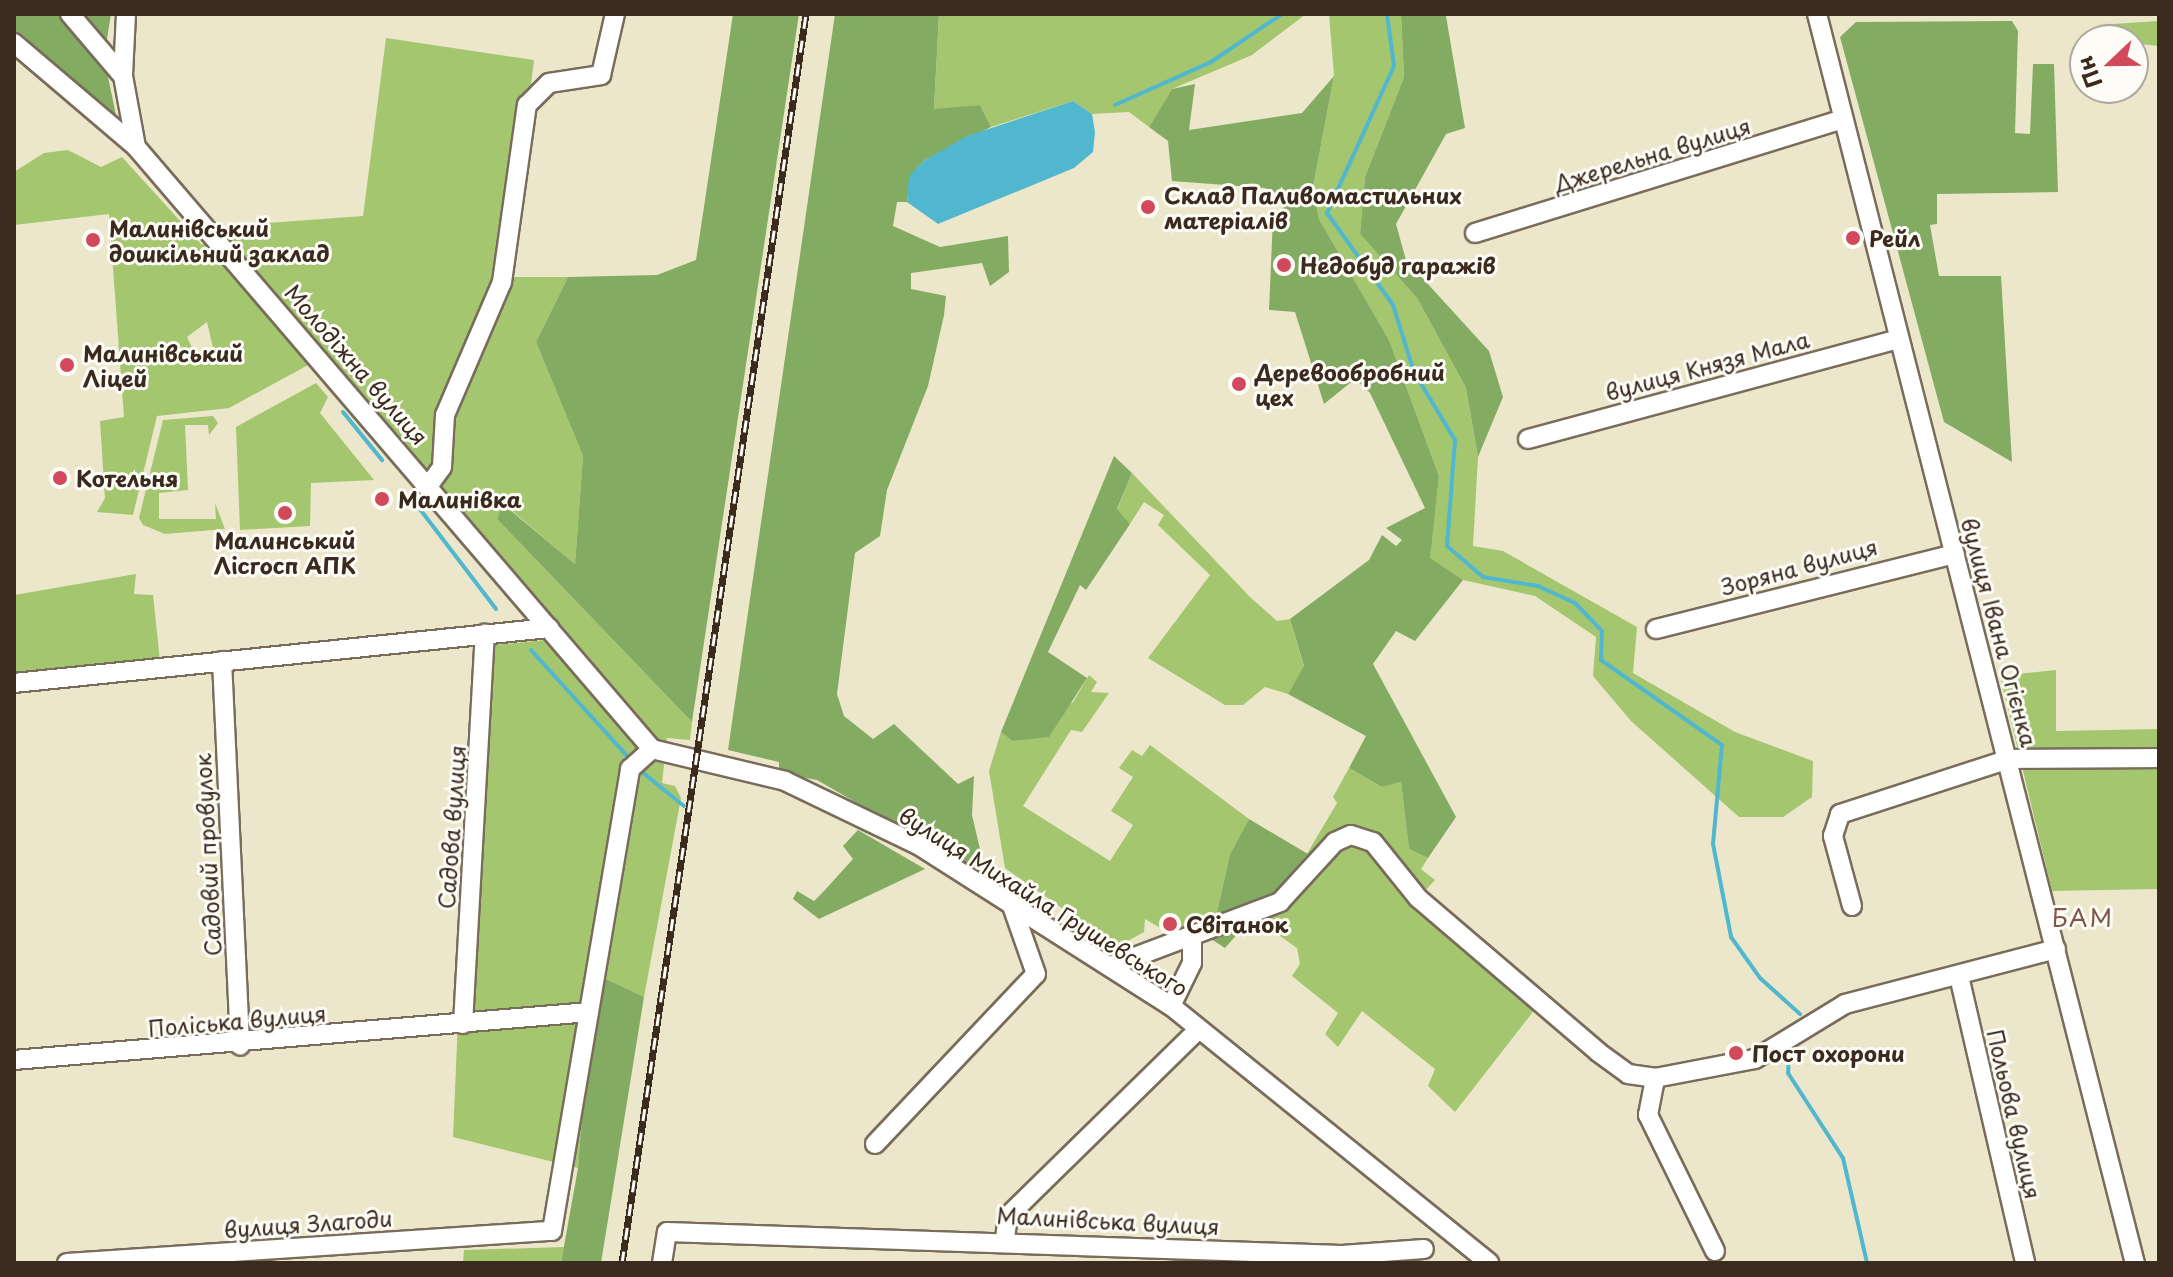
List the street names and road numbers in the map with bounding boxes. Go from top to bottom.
street label: Джерельна вулиця [1550,111,1754,197]
street label: Молодіжна вулиця [280,278,434,450]
street label: вулиця Князя Мала [1601,325,1813,405]
street label: вулиця Івана Огієнка [1957,514,2043,750]
street label: Зоряна вулиця [1717,532,1881,600]
street label: Садова вулиця [432,744,470,910]
street label: Садовий провулок [189,753,225,957]
street label: вулиця Михайла Грушевського [894,801,1194,1001]
street label: Поліська вулиця [146,999,328,1041]
street label: Польова вулиця [1983,1026,2047,1202]
street label: Малинівська вулиця [995,1201,1221,1239]
street label: вулиця Злагоди [222,1204,394,1242]

